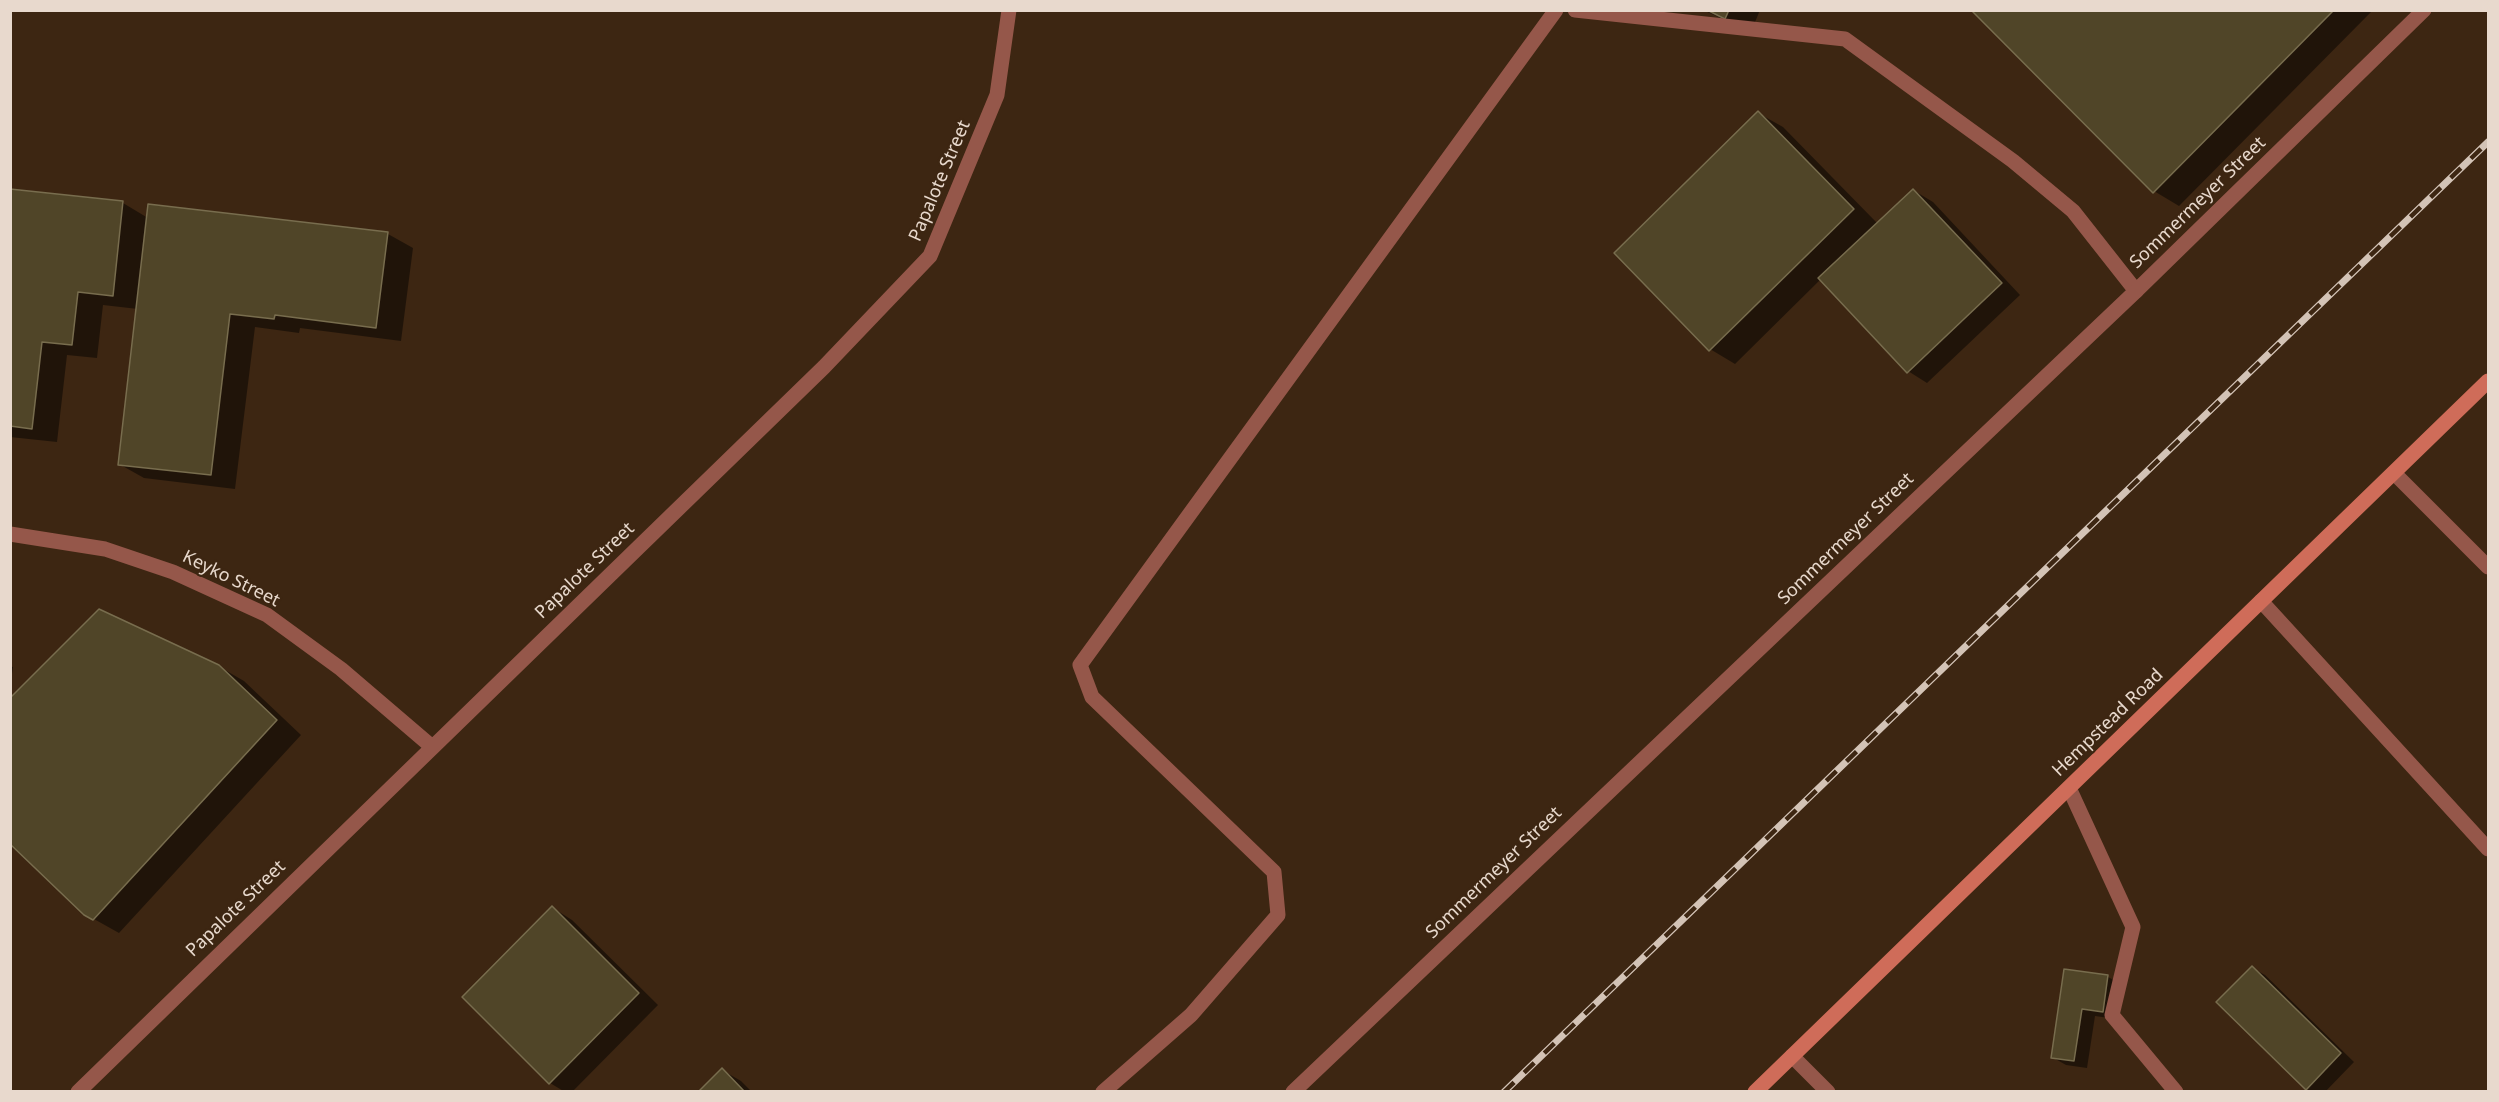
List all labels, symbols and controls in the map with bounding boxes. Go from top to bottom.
street label: Papalote Street [905,117,975,245]
street label: Sommermeyer Street [2126,133,2270,273]
street label: Sommermeyer Street [1774,469,1918,609]
street label: Papalote Street [531,518,639,624]
street label: Keyko Street [179,546,283,612]
street label: Hempstead Road [2048,665,2168,781]
street label: Sommermeyer Street [1422,803,1566,943]
street label: Papalote Street [182,856,290,962]

